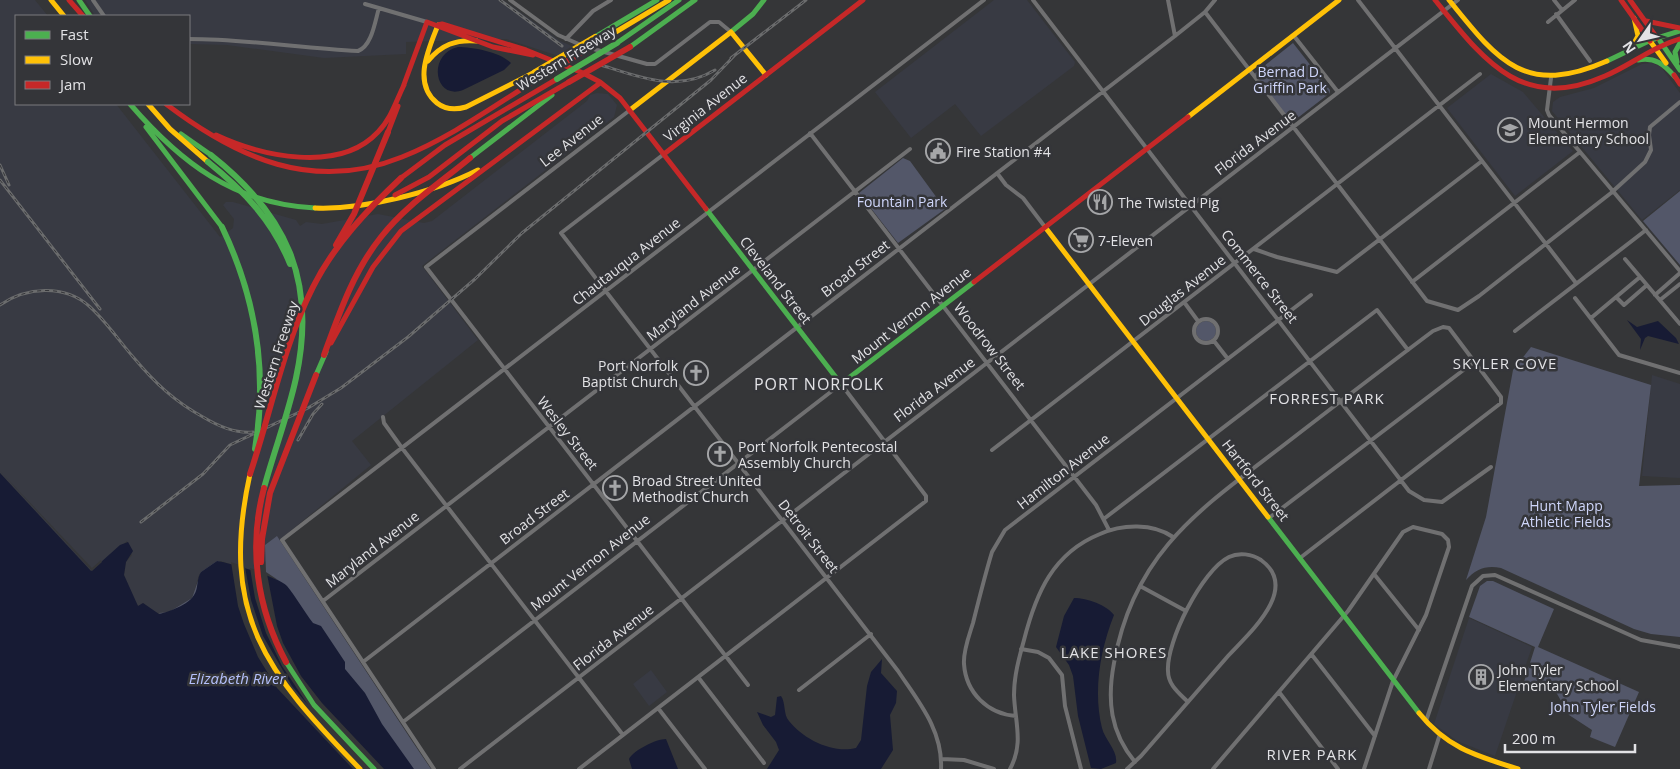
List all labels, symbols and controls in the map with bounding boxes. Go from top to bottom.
legend [15,15,190,105]
north arrow [1615,15,1665,65]
street label: Western Freeway [513,20,620,95]
text: Fast [60,24,89,44]
text: N [1618,38,1640,58]
text: Slow [60,49,93,69]
park label: Bernad D. Griffin Park [1253,62,1328,97]
street label: Virginia Avenue [659,68,751,146]
text: Jam [58,74,86,94]
street label: Florida Avenue [1210,105,1300,179]
street label: Lee Avenue [535,109,607,171]
place label: Mount Hermon Elementary School [1528,113,1649,148]
school or university icon: Mount Hermon Elementary School [1497,117,1523,143]
public building icon: Fire Station #4 [925,138,951,164]
place label: Fire Station #4 [956,142,1051,161]
restaurant icon: The Twisted Pig [1087,189,1113,215]
park label: Fountain Park [857,192,948,211]
place label: The Twisted Pig [1118,193,1220,212]
street label: Chautauqua Avenue [568,213,684,309]
street label: Commerce Street [1217,225,1303,327]
supermarket icon: 7-Eleven [1068,227,1094,253]
place label: 7-Eleven [1098,231,1153,250]
street label: Cleveland Street [736,232,816,328]
street label: Broad Street [817,235,893,301]
street label: Douglas Avenue [1135,250,1229,330]
street label: Maryland Avenue [642,259,744,345]
street label: Mount Vernon Avenue [847,262,975,368]
street label: Western Freeway [250,298,303,411]
street label: Woodrow Street [950,298,1030,394]
street label: Florida Avenue [889,352,979,426]
district label: SKYLER COVE [1453,353,1557,373]
place label: Port Norfolk Baptist Church [582,356,679,391]
church icon: Port Norfolk Baptist Church [683,360,709,386]
district label: PORT NORFOLK [754,373,884,395]
district label: FORREST PARK [1269,388,1385,408]
street label: Wesley Street [533,392,603,474]
street label: Hamilton Avenue [1013,429,1113,513]
street label: Hartford Street [1218,435,1294,525]
place label: Port Norfolk Pentecostal Assembly Church [738,437,897,472]
church icon: Port Norfolk Pentecostal Assembly Church [707,441,733,467]
place label: Broad Street United Methodist Church [632,471,762,506]
church icon: Broad Street United Methodist Church [602,475,628,501]
street label: Broad Street [495,484,573,548]
street label: Detroit Street [774,495,844,577]
park label: Hunt Mapp Athletic Fields [1521,496,1611,531]
street label: Maryland Avenue [321,506,423,592]
street label: Mount Vernon Avenue [526,509,654,615]
street label: Florida Avenue [569,600,657,674]
district label: LAKE SHORES [1061,642,1167,662]
place label: John Tyler Elementary School [1496,660,1619,695]
building icon: John Tyler Elementary School [1468,664,1494,690]
water label: Elizabeth River [189,668,286,688]
park label: John Tyler Fields [1548,697,1656,716]
scale bar [1505,722,1635,754]
text: 200 m [1512,728,1556,748]
district label: RIVER PARK [1267,744,1357,764]

